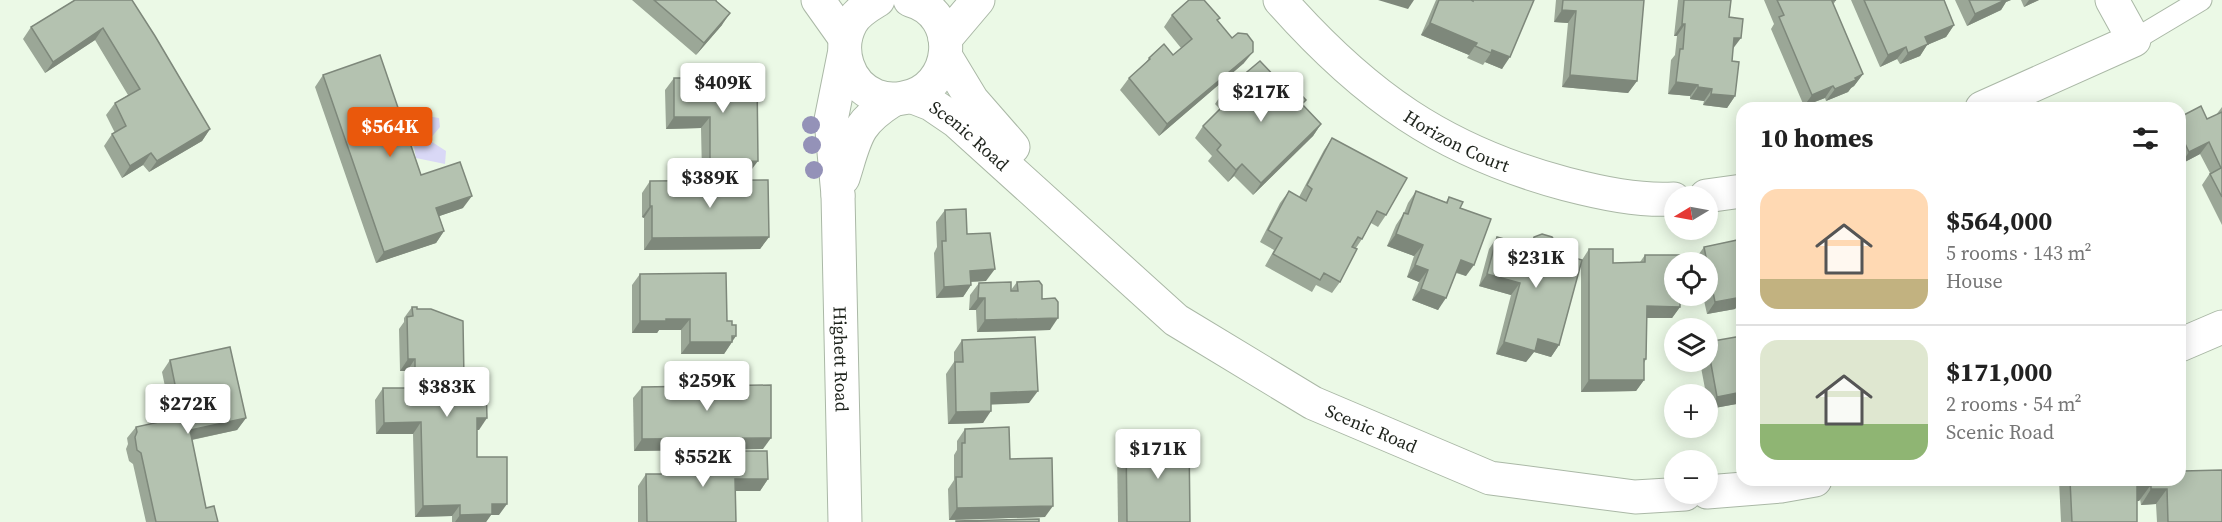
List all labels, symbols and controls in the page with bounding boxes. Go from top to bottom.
pin: $409K [681,63,765,114]
text: $409K [694,68,752,96]
pin: $217K [1219,72,1303,123]
text: $217K [1232,77,1290,105]
street label: Scenic Road [925,94,1015,176]
street label: Horizon Court [1399,103,1513,178]
pin: $564K [348,107,432,158]
text: $564K [361,112,419,140]
text: 10 homes [1760,120,1873,156]
icon: filters [2129,122,2162,155]
pin: $389K [668,158,752,209]
text: $389K [681,163,739,191]
north arrow [1664,186,1718,240]
map controls [1664,186,1718,504]
text: $564,000 [1946,203,2052,239]
icon: home [1808,213,1880,285]
pin: $231K [1494,238,1578,289]
text: 5 rooms · 143 m² [1946,239,2092,267]
text: $231K [1507,243,1565,271]
button: locate [1664,252,1718,306]
text: House [1946,267,2003,295]
street label: Highett Road [828,306,855,412]
button: layers [1664,318,1718,372]
text: $171,000 [1946,354,2052,390]
pin: $259K [665,361,749,412]
icon: home [1808,364,1880,436]
text: $259K [678,366,736,394]
pin: $383K [405,367,489,418]
text: $383K [418,372,476,400]
pin: $272K [146,384,230,435]
button: + [1664,384,1718,438]
text: $272K [159,389,217,417]
text: 2 rooms · 54 m² [1946,390,2082,418]
street label: Scenic Road [1322,397,1421,458]
text: Scenic Road [1946,418,2054,446]
pin: $171K [1116,429,1200,480]
text: $171K [1129,434,1187,462]
pin: $552K [661,437,745,488]
text: $552K [674,442,732,470]
button: − [1664,450,1718,504]

